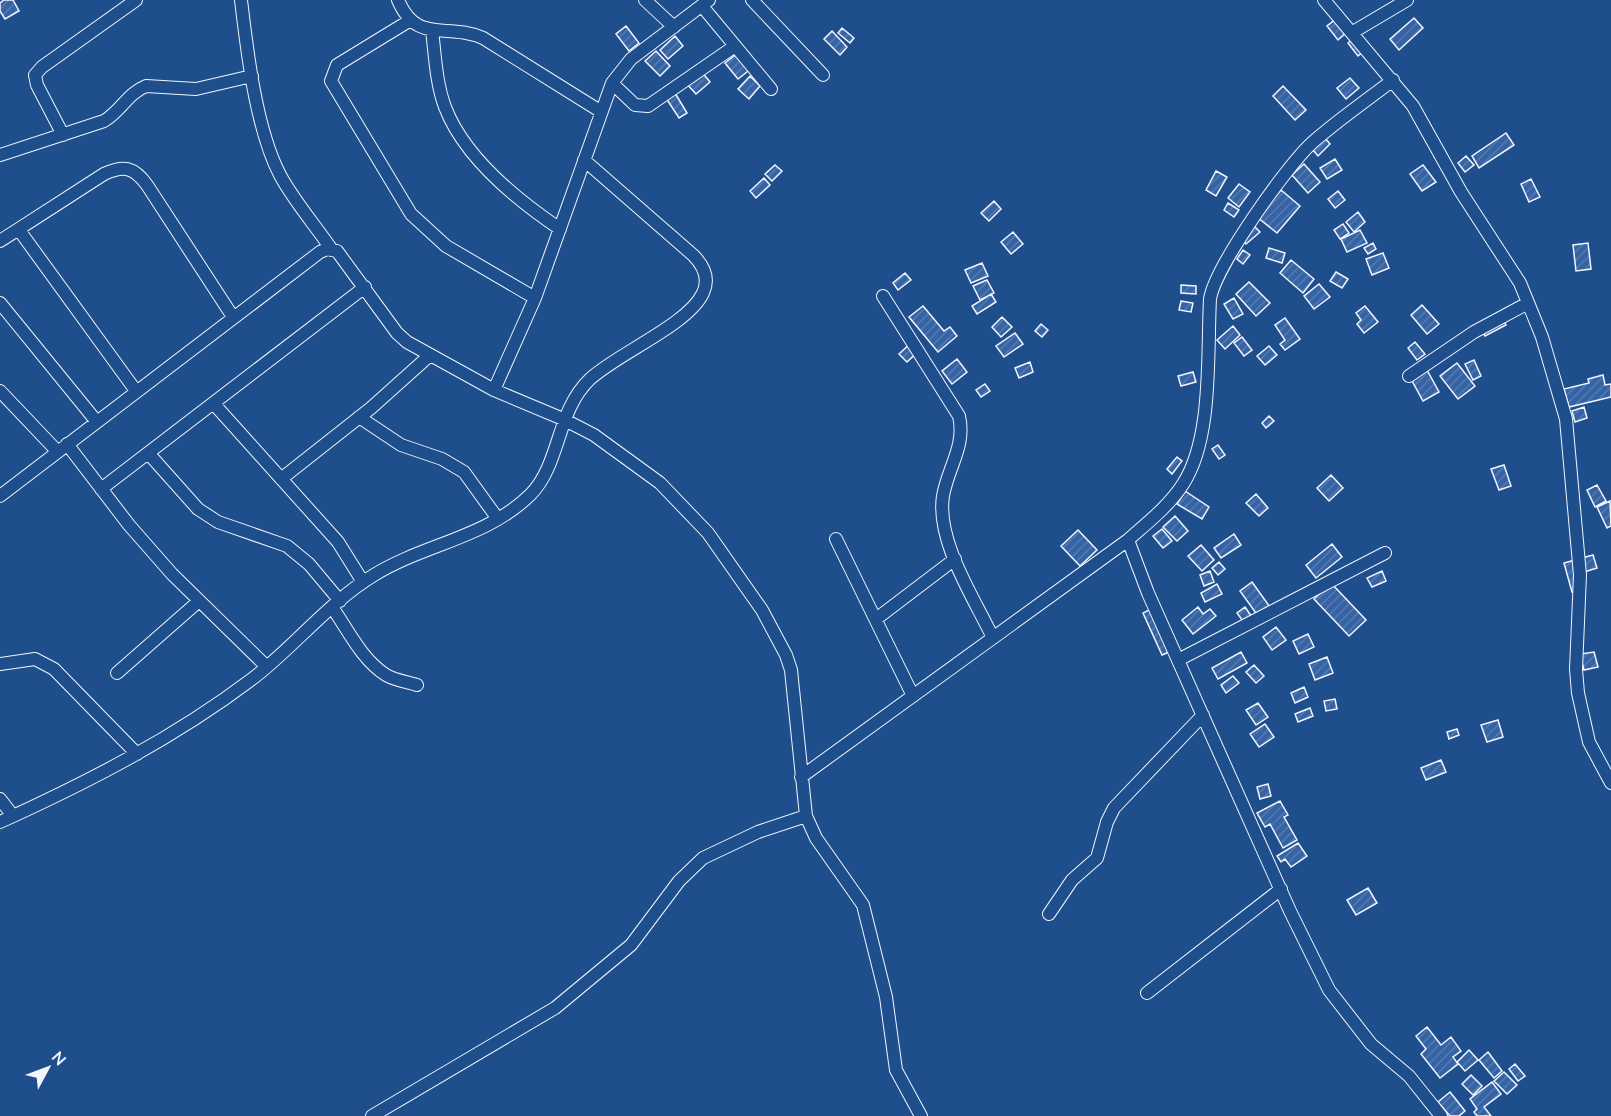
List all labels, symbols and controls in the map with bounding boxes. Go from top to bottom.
north arrow [18,1038,78,1098]
text: N [48,1047,71,1069]

